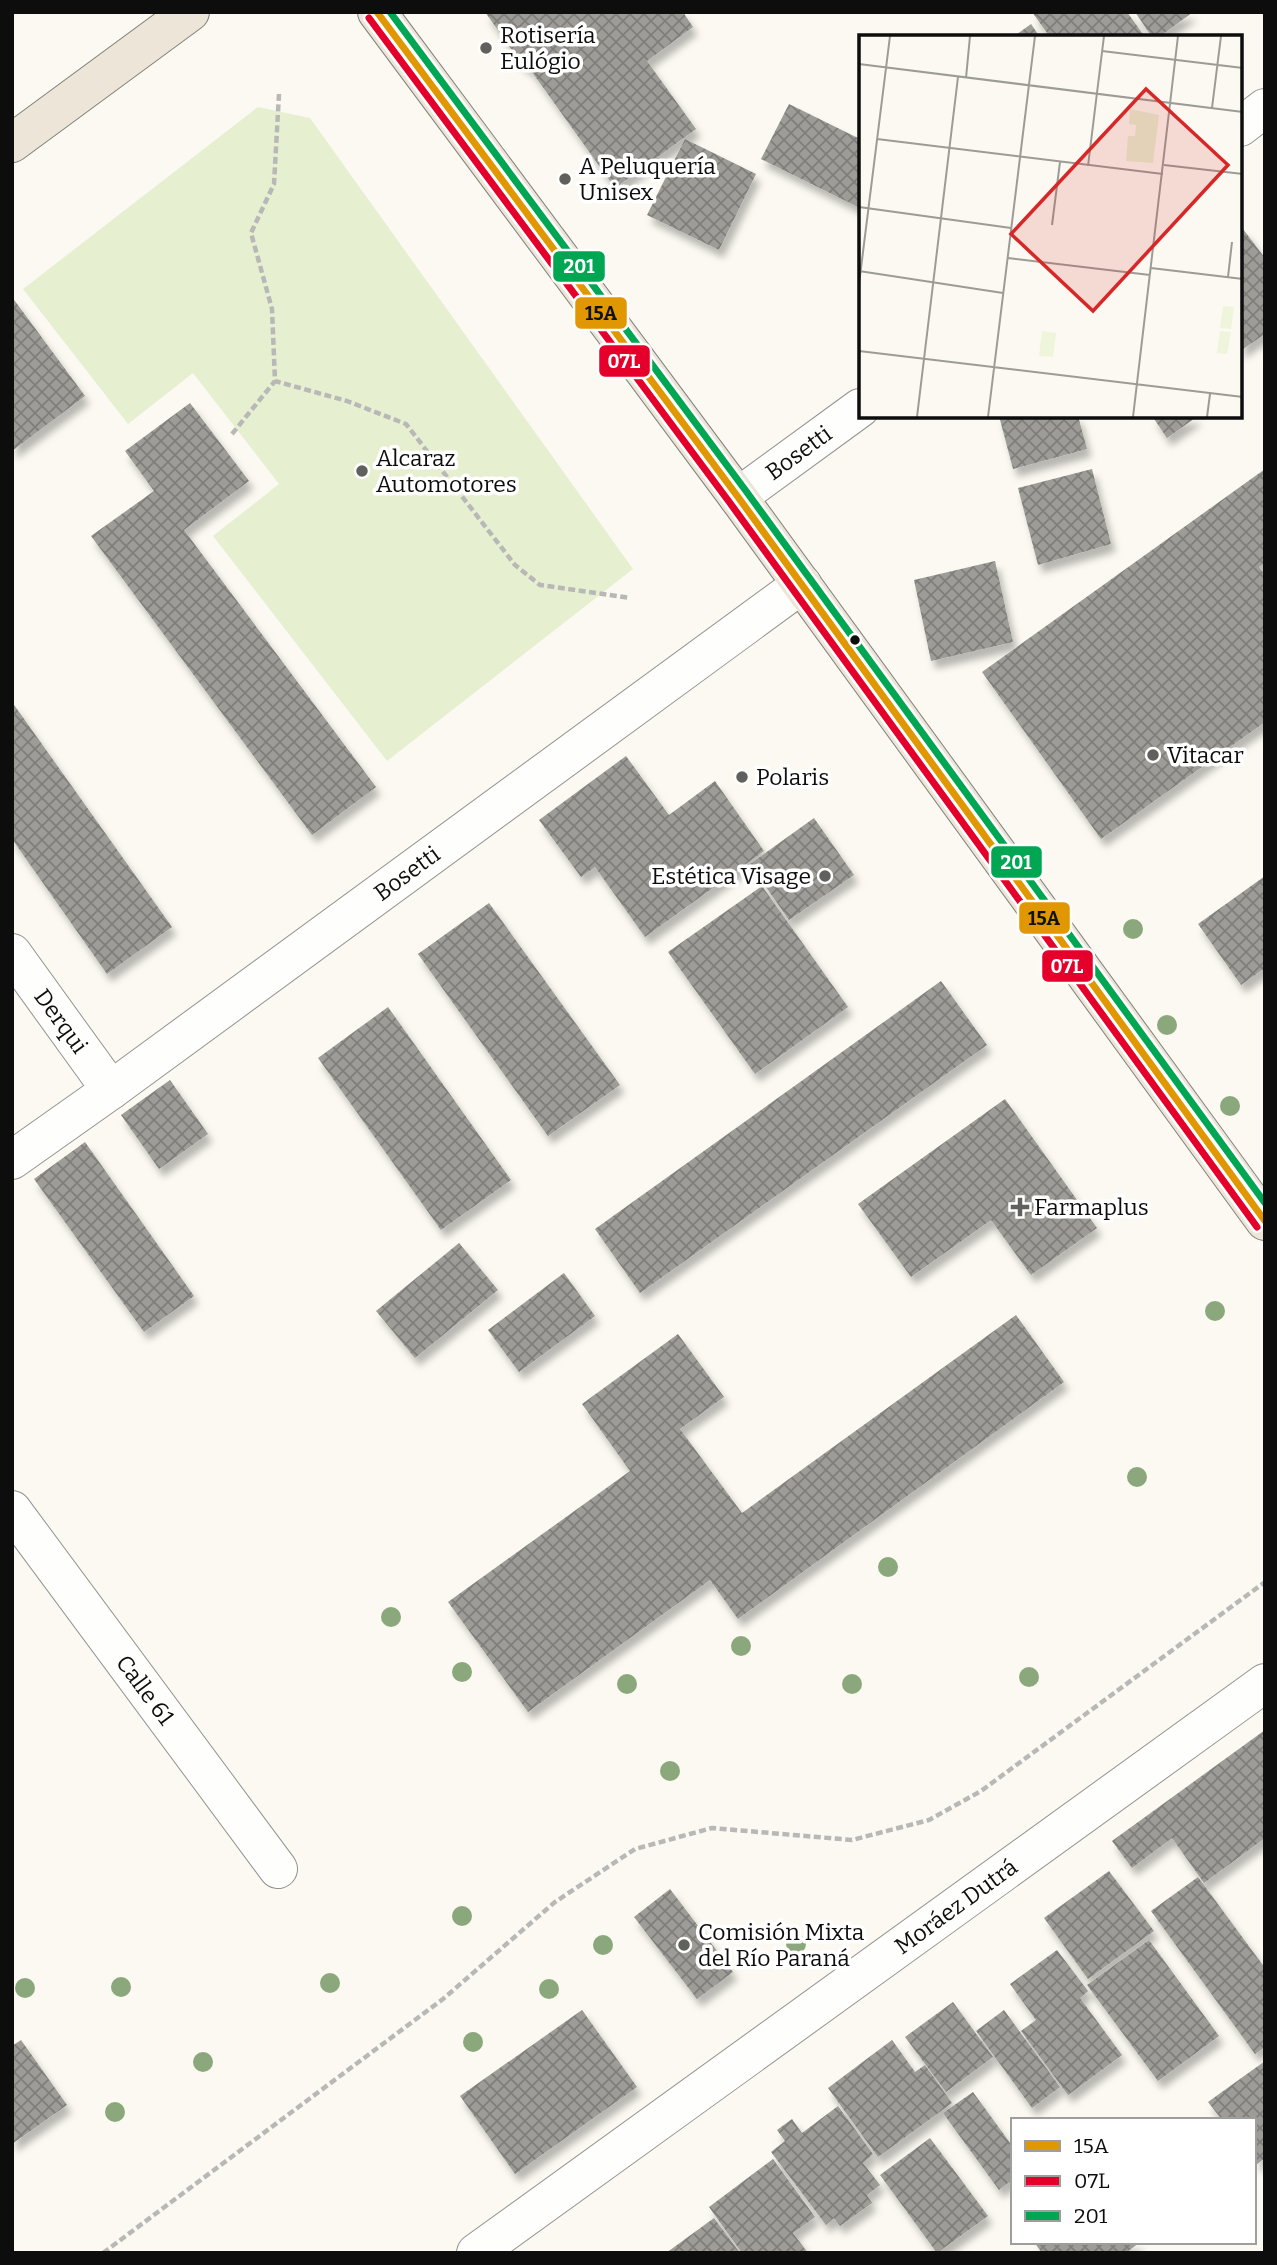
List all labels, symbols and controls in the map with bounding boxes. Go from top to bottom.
place label: Rotisería Eulógio [500,21,596,75]
inset map [859,35,1242,418]
marker: Rotisería Eulógio [478,40,494,56]
place label: A Peluquería Unisex [579,152,716,206]
marker: A Peluquería Unisex [557,171,573,187]
line badge: 201 [552,250,606,283]
text: 201 [564,255,595,278]
line badge: 15A [574,296,628,330]
text: 15A [585,302,618,325]
line badge: 07L [598,344,651,378]
text: 07L [608,350,641,373]
street label: Bosetti [760,419,837,486]
place label: Alcaraz Automotores [376,444,517,498]
marker: Alcaraz Automotores [354,463,370,479]
unlabelled marker [848,633,862,647]
place label: Vitacar [1167,741,1244,769]
marker: Vitacar [1145,747,1161,763]
place label: Polaris [756,763,829,791]
marker: Polaris [734,769,750,785]
street label: Bosetti [368,840,446,907]
line badge: 201 [990,845,1043,879]
text: 201 [1001,851,1032,874]
place label: Estética Visage [651,862,811,890]
marker: Estética Visage [817,868,833,884]
line badge: 15A [1018,901,1071,935]
text: 15A [1028,907,1061,930]
line badge: 07L [1041,949,1094,983]
text: 07L [1051,955,1084,978]
street label: Derqui [28,983,94,1059]
place label: Farmaplus [1034,1193,1149,1221]
marker: Farmaplus [1012,1199,1028,1215]
street label: Calle 61 [110,1650,181,1731]
street label: Moráez Dutrá [889,1852,1023,1960]
place label: Comisión Mixta del Río Paraná [698,1918,865,1972]
marker: Comisión Mixta del Río Paraná [676,1937,692,1953]
legend [1011,2118,1256,2244]
text: 15A [1074,2133,1109,2159]
text: 07L [1074,2168,1110,2194]
text: 201 [1074,2203,1108,2229]

